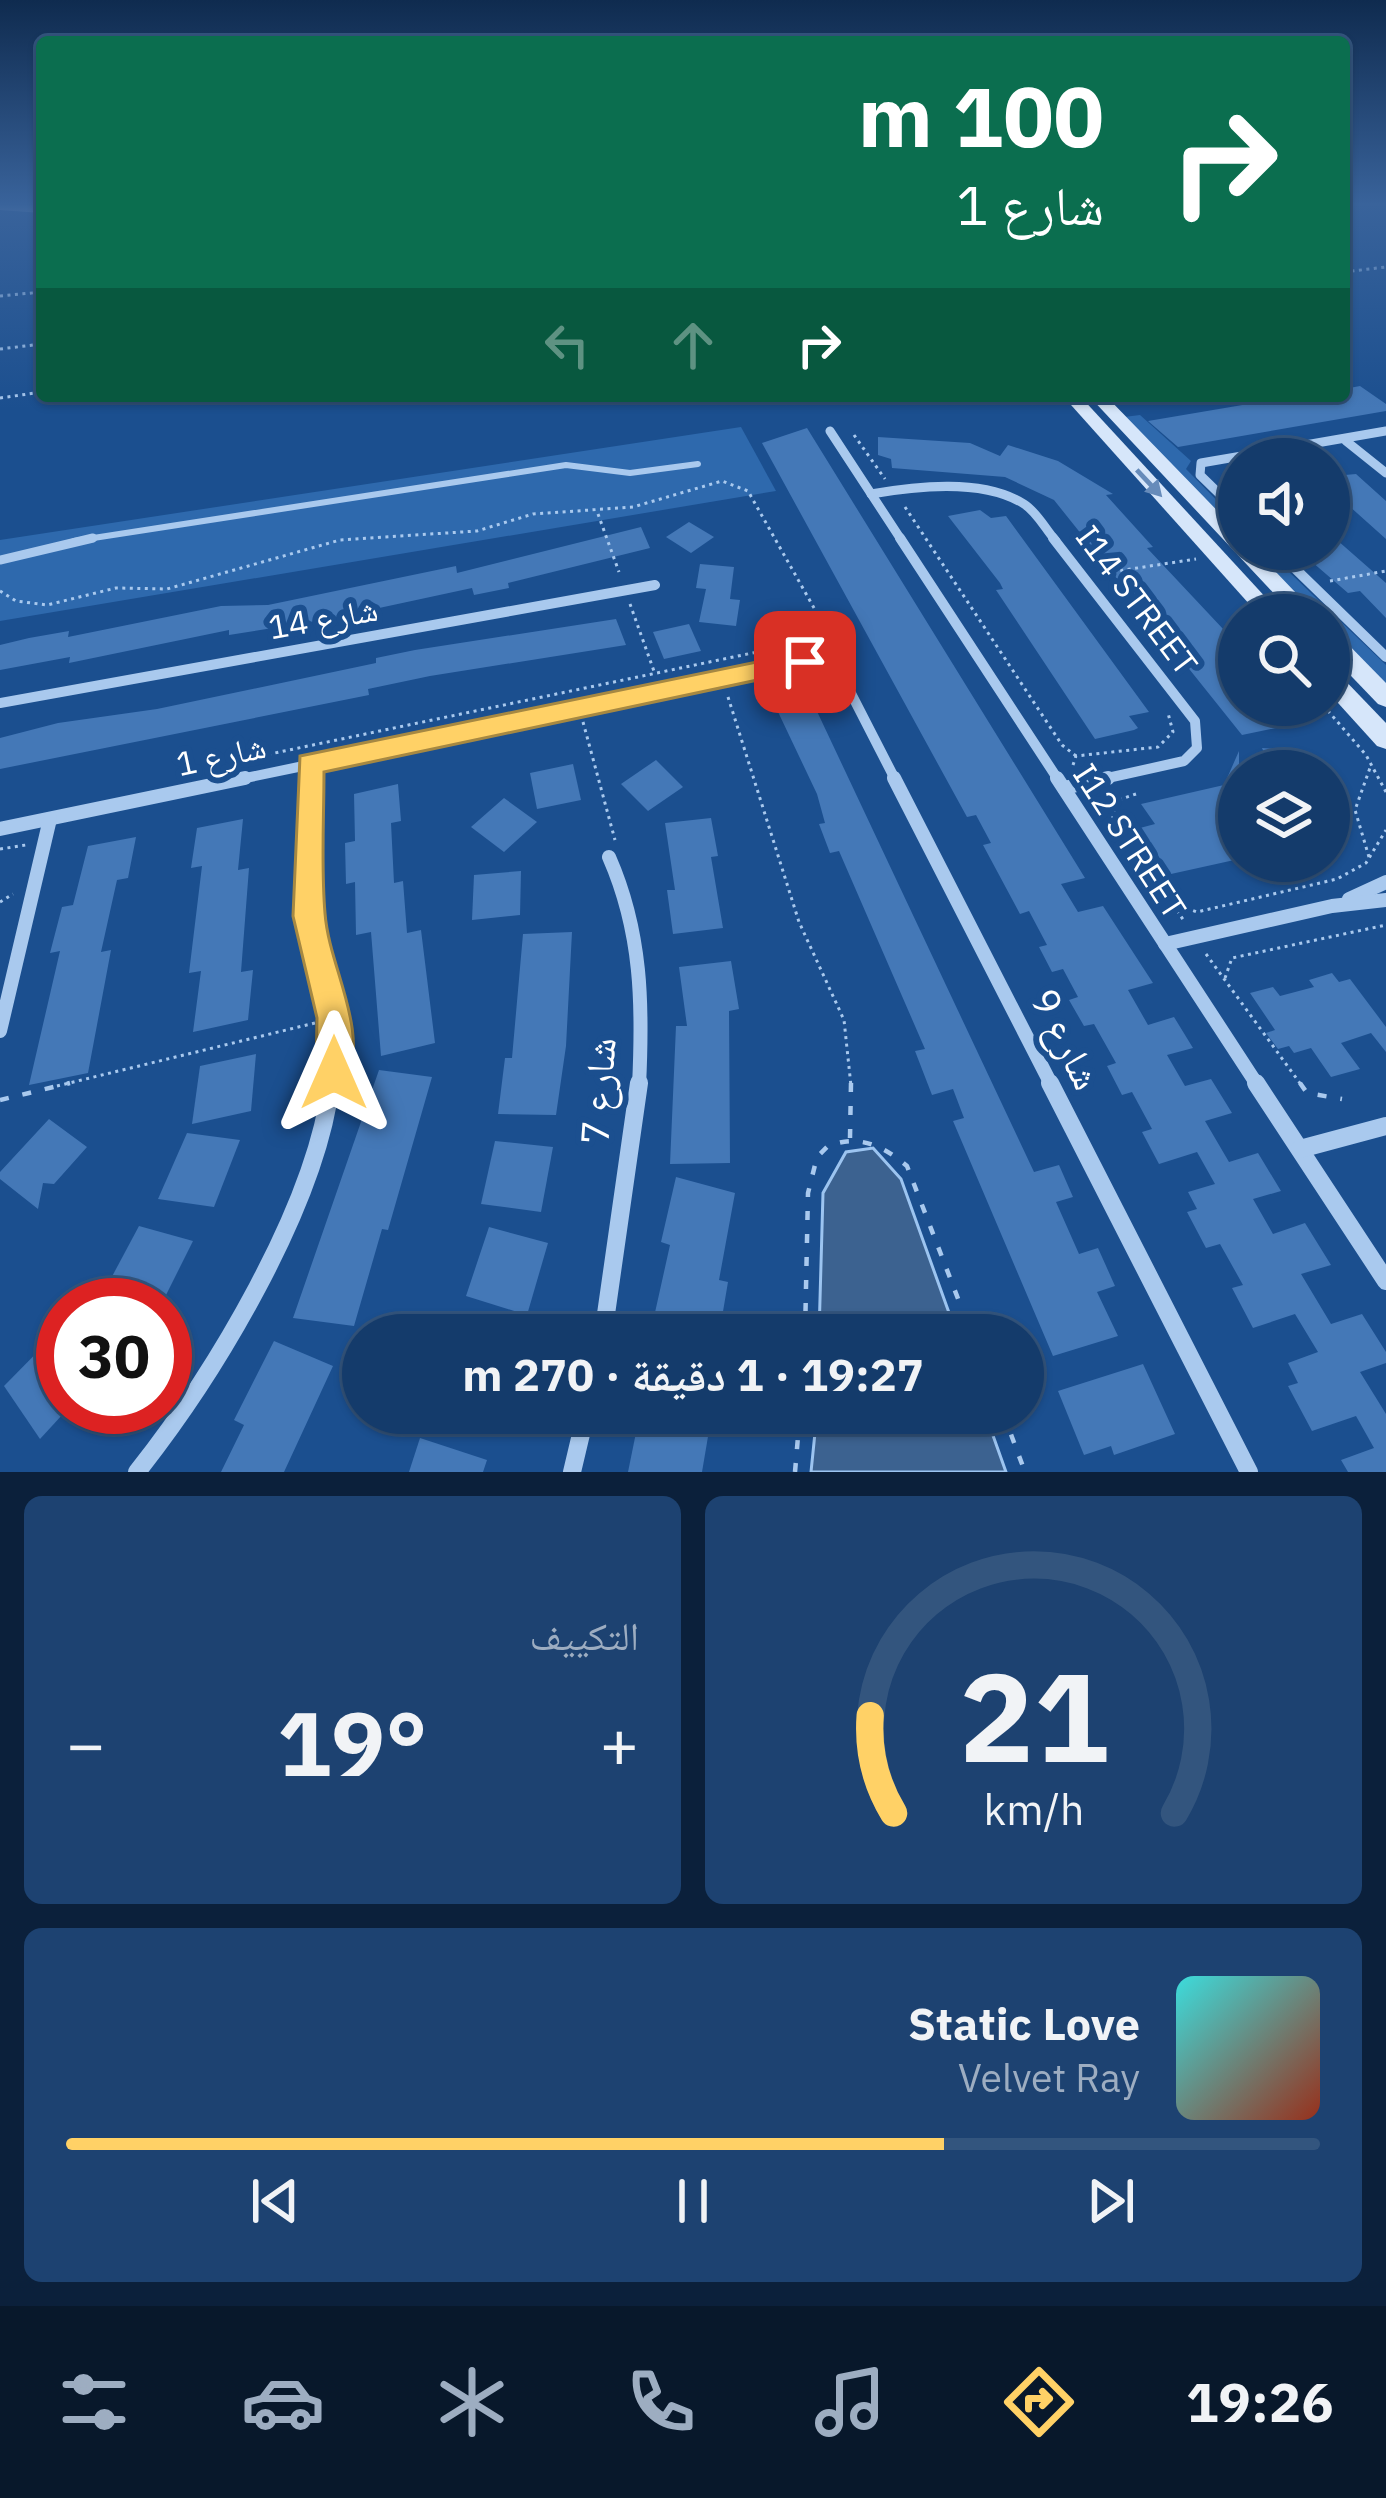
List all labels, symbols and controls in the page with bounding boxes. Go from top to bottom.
text: 100 m [858,61,1104,170]
icon: right [1146,84,1302,240]
text: شارع 1 [956,170,1104,240]
icon: left [534,312,600,378]
icon: ahead [660,312,726,378]
icon: right [786,312,852,378]
map controls [1218,438,1350,882]
button: sound [1218,438,1350,570]
one-way arrow [1135,468,1162,497]
street label: I14 STREET [1067,516,1208,683]
street label: شارع 14 [265,587,381,648]
button: search [1218,594,1350,726]
pin [754,611,856,713]
icon: arrive [772,629,838,695]
street label: شارع 1 [172,724,270,785]
button: layers [1218,750,1350,882]
street label: I12 STREET [1064,755,1197,927]
street label: شارع 9 [1019,980,1113,1098]
position arrow [271,1010,397,1136]
street label: شارع 7 [568,1036,627,1146]
speed limit sign: 30 [36,1278,192,1434]
text: 19:27 · 1 دقيقة · 270 m [462,1345,924,1403]
text: التكييف [530,1610,639,1661]
text: 21 [959,1634,1108,1796]
text: 19° [277,1684,428,1801]
text: − [66,1700,106,1786]
text: + [599,1700,639,1786]
text: km/h [983,1781,1084,1837]
text: Static Love [908,1994,1140,2052]
text: Velvet Ray [958,2052,1140,2103]
icon: previous [242,2168,308,2234]
icon: pause [660,2168,726,2234]
icon: next [1078,2168,1144,2234]
icon: filters [52,2360,136,2444]
icon: car [241,2360,325,2444]
icon: climate [430,2360,514,2444]
icon: phone [619,2360,703,2444]
icon: music [808,2360,892,2444]
icon: directions [997,2360,1081,2444]
text: 19:26 [1186,2367,1334,2437]

